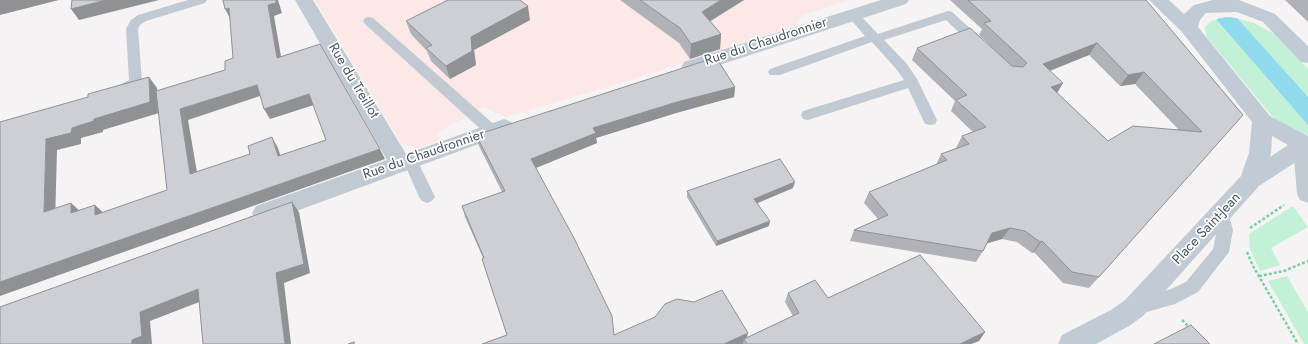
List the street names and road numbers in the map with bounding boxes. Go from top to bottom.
street label: Rue du Chaudronnier [703,14,829,70]
street label: Rue du Treillot [324,40,382,122]
street label: Rue du Chaudronnier [361,126,487,184]
street label: Place Saint-Jean [1169,190,1245,268]

